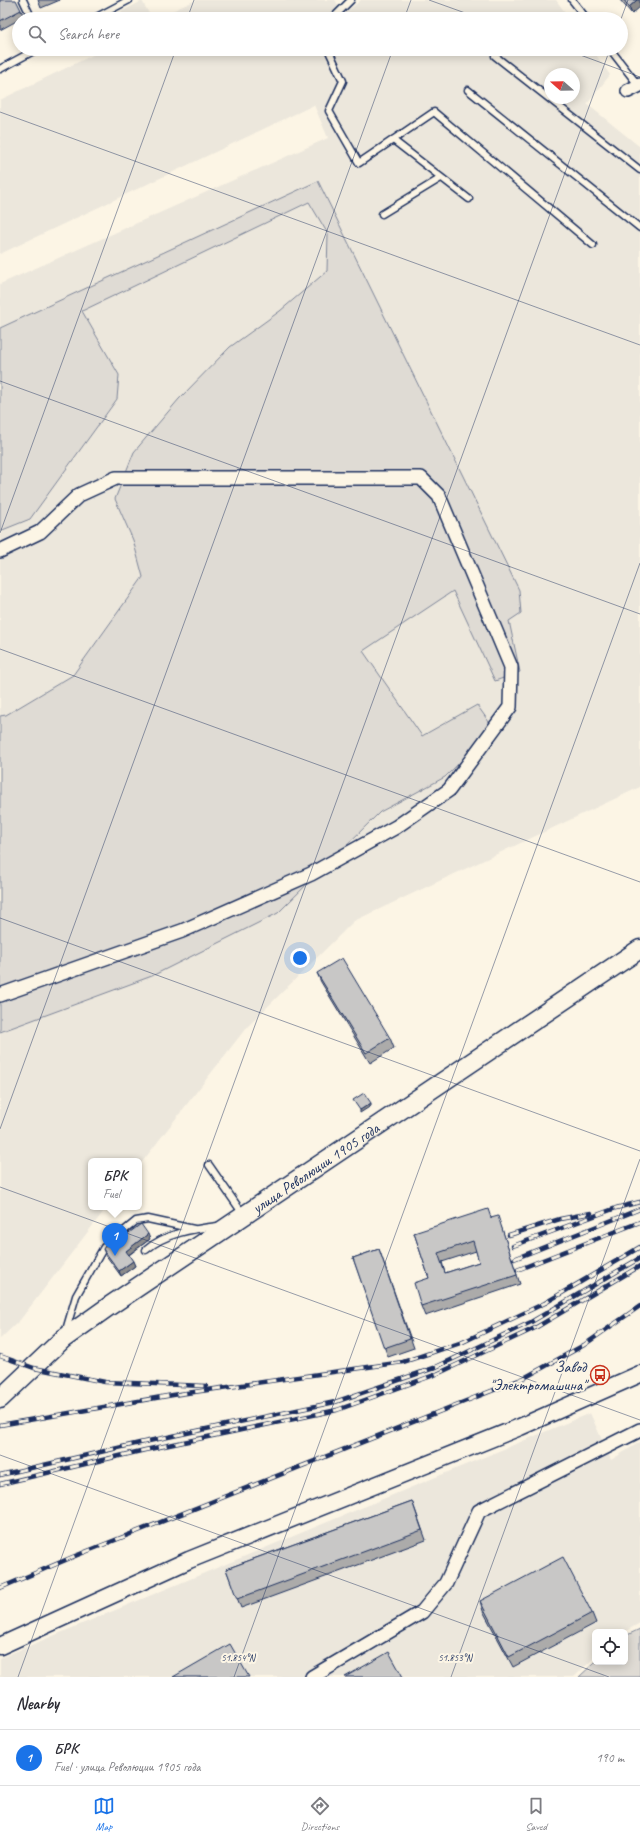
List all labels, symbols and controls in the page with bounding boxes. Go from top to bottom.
search box [12,12,628,56]
icon: search [26,23,48,45]
text: Search here [58,25,119,44]
north arrow [544,68,580,104]
your location [290,948,310,968]
street label: улица Революции 1905 года [248,1118,384,1219]
popup [88,1158,142,1210]
text: БРК [103,1167,127,1186]
text: Fuel [103,1186,120,1202]
pin: 1 [102,1223,128,1256]
place label: Завод "Электромашина" [490,1357,589,1395]
bus stop icon: Завод "Электромашина" [589,1364,611,1386]
map controls [592,1629,628,1665]
button: locate [592,1629,628,1665]
text: 51.854°N [221,1651,257,1664]
text: 51.853°N [438,1651,474,1664]
text: Nearby [16,1693,59,1714]
text: БРК [54,1740,78,1759]
text: 1 [26,1750,32,1766]
text: 190 m [596,1750,624,1766]
text: Fuel · улица Революции 1905 года [54,1759,200,1775]
tab: Map [93,1795,115,1833]
tab: Directions [301,1795,339,1833]
tab: Saved [525,1795,547,1833]

